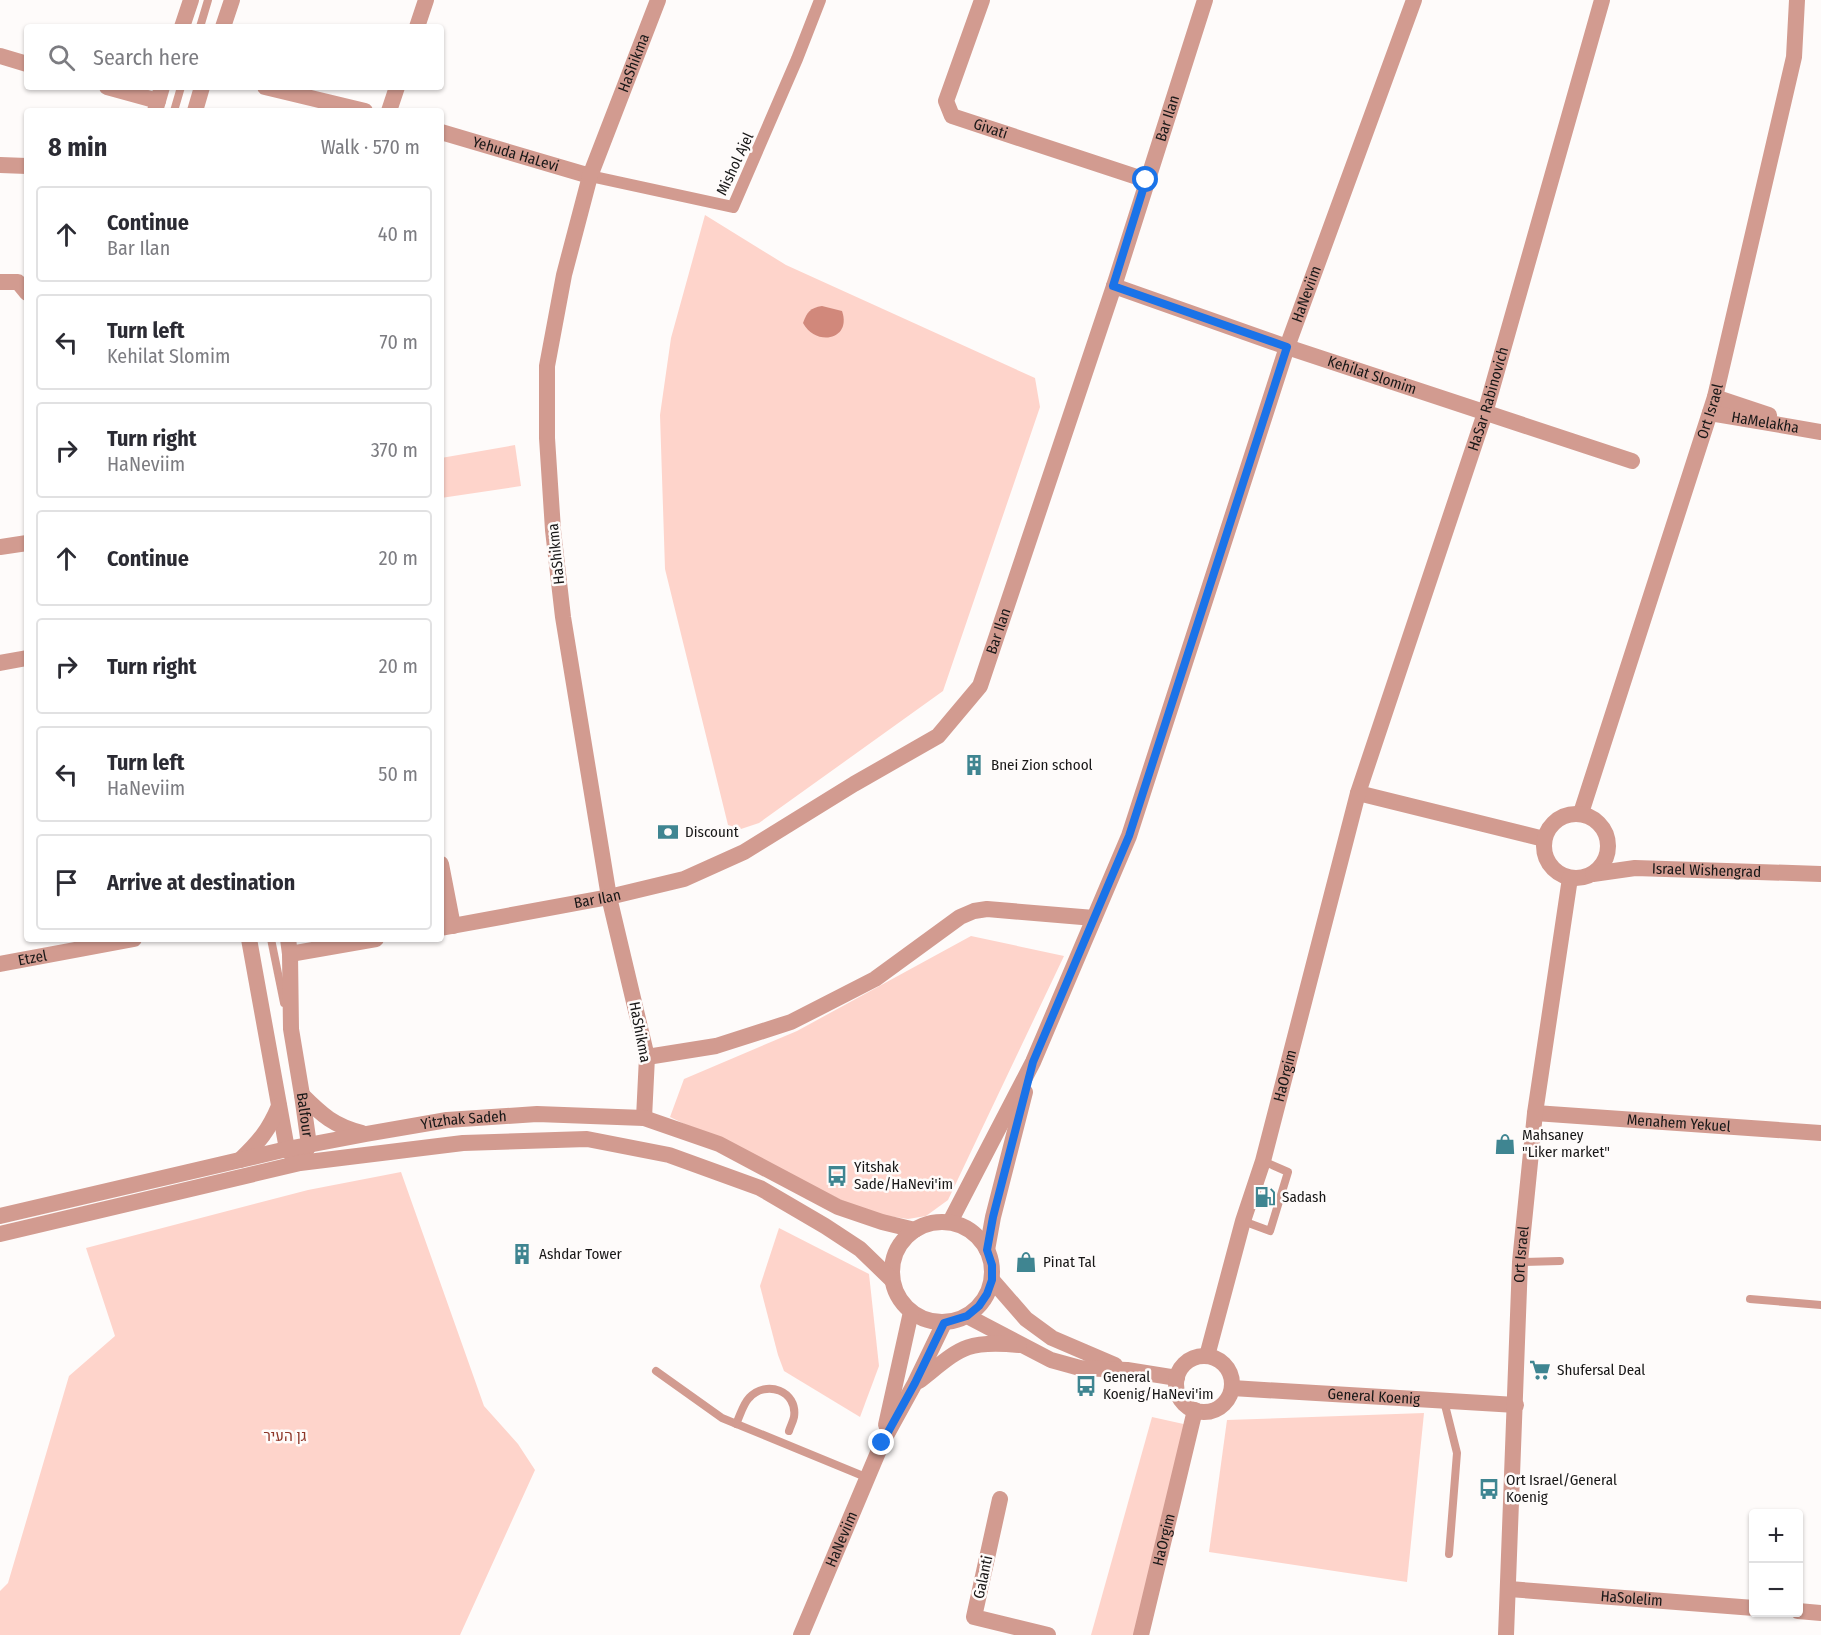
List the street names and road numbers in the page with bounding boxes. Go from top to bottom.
street label: HaShikma [614,31,653,95]
street label: Bar Ilan [1152,93,1183,144]
street label: Givati [971,115,1010,143]
street label: Mishol Ajel [713,130,757,198]
street label: Yehuda HaLevi [470,133,561,175]
street label: HaNeviim [1288,263,1325,325]
street label: HaSar Rabinovich [1464,345,1512,453]
street label: Kehilat Slomim [1325,352,1419,398]
street label: Ort Israel [1693,382,1727,441]
street label: HaMelakha [1730,408,1800,437]
street label: HaShikma [544,523,568,585]
street label: Bar Ilan [982,606,1014,656]
street label: Israel Wishengrad [1652,860,1761,881]
street label: Bar Ilan [572,885,623,912]
street label: Etzel [17,946,48,969]
street label: HaShikma [625,1000,655,1064]
street label: HaOrgim [1270,1048,1300,1104]
street label: Balfour [293,1091,317,1139]
street label: Yitzhak Sadeh [419,1107,507,1133]
street label: Menahem Yekuel [1626,1110,1731,1136]
street label: Ort Israel [1510,1225,1533,1283]
street label: General Koenig [1327,1385,1421,1408]
street label: HaNeviim [822,1509,861,1570]
street label: HaOrgim [1149,1512,1179,1568]
street label: Galanti [970,1554,996,1600]
street label: HaSolelim [1600,1587,1663,1610]

